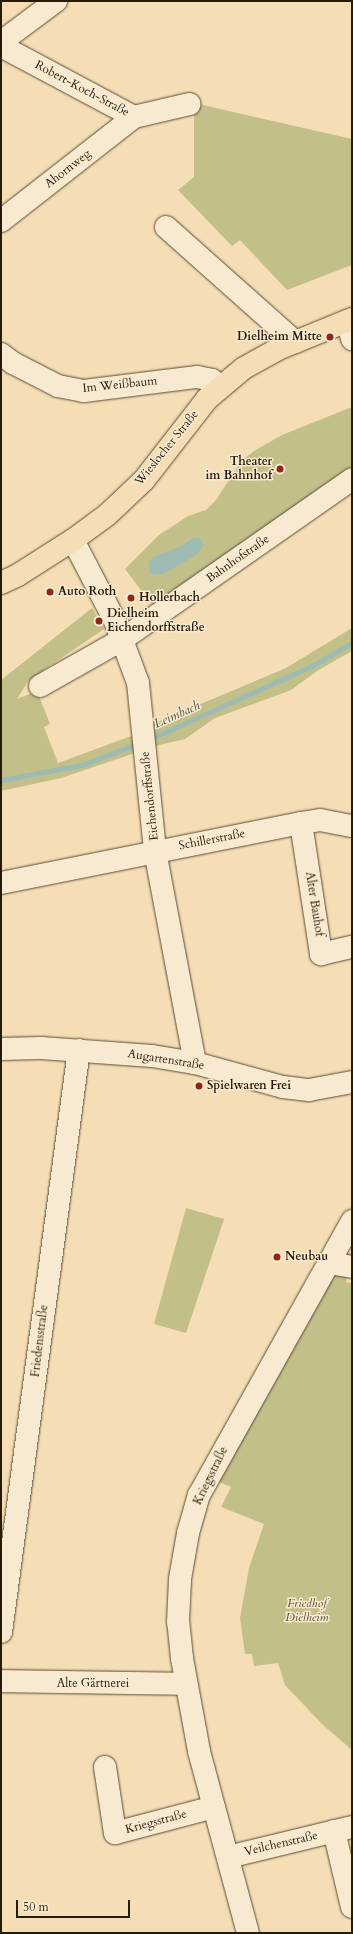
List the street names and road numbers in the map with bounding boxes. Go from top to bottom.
street label: Robert-Koch-Straße [32,58,132,120]
street label: Ahornweg [42,147,94,191]
street label: Im Weißbaum [82,374,158,396]
street label: Wieslocher Straße [132,407,202,489]
street label: Bahnhofstraße [204,532,272,586]
street label: Eichendorffstraße [138,751,162,841]
street label: Schillerstraße [178,827,246,853]
street label: Alter Bauhof [302,871,326,937]
street label: Augartenstraße [127,1047,205,1073]
street label: Friedensstraße [28,1304,52,1378]
street label: Kriegsstraße [191,1445,231,1507]
street label: Alte Gärtnerei [57,1677,129,1691]
street label: Kriegsstraße [124,1807,188,1837]
street label: Veilchenstraße [243,1829,319,1859]

